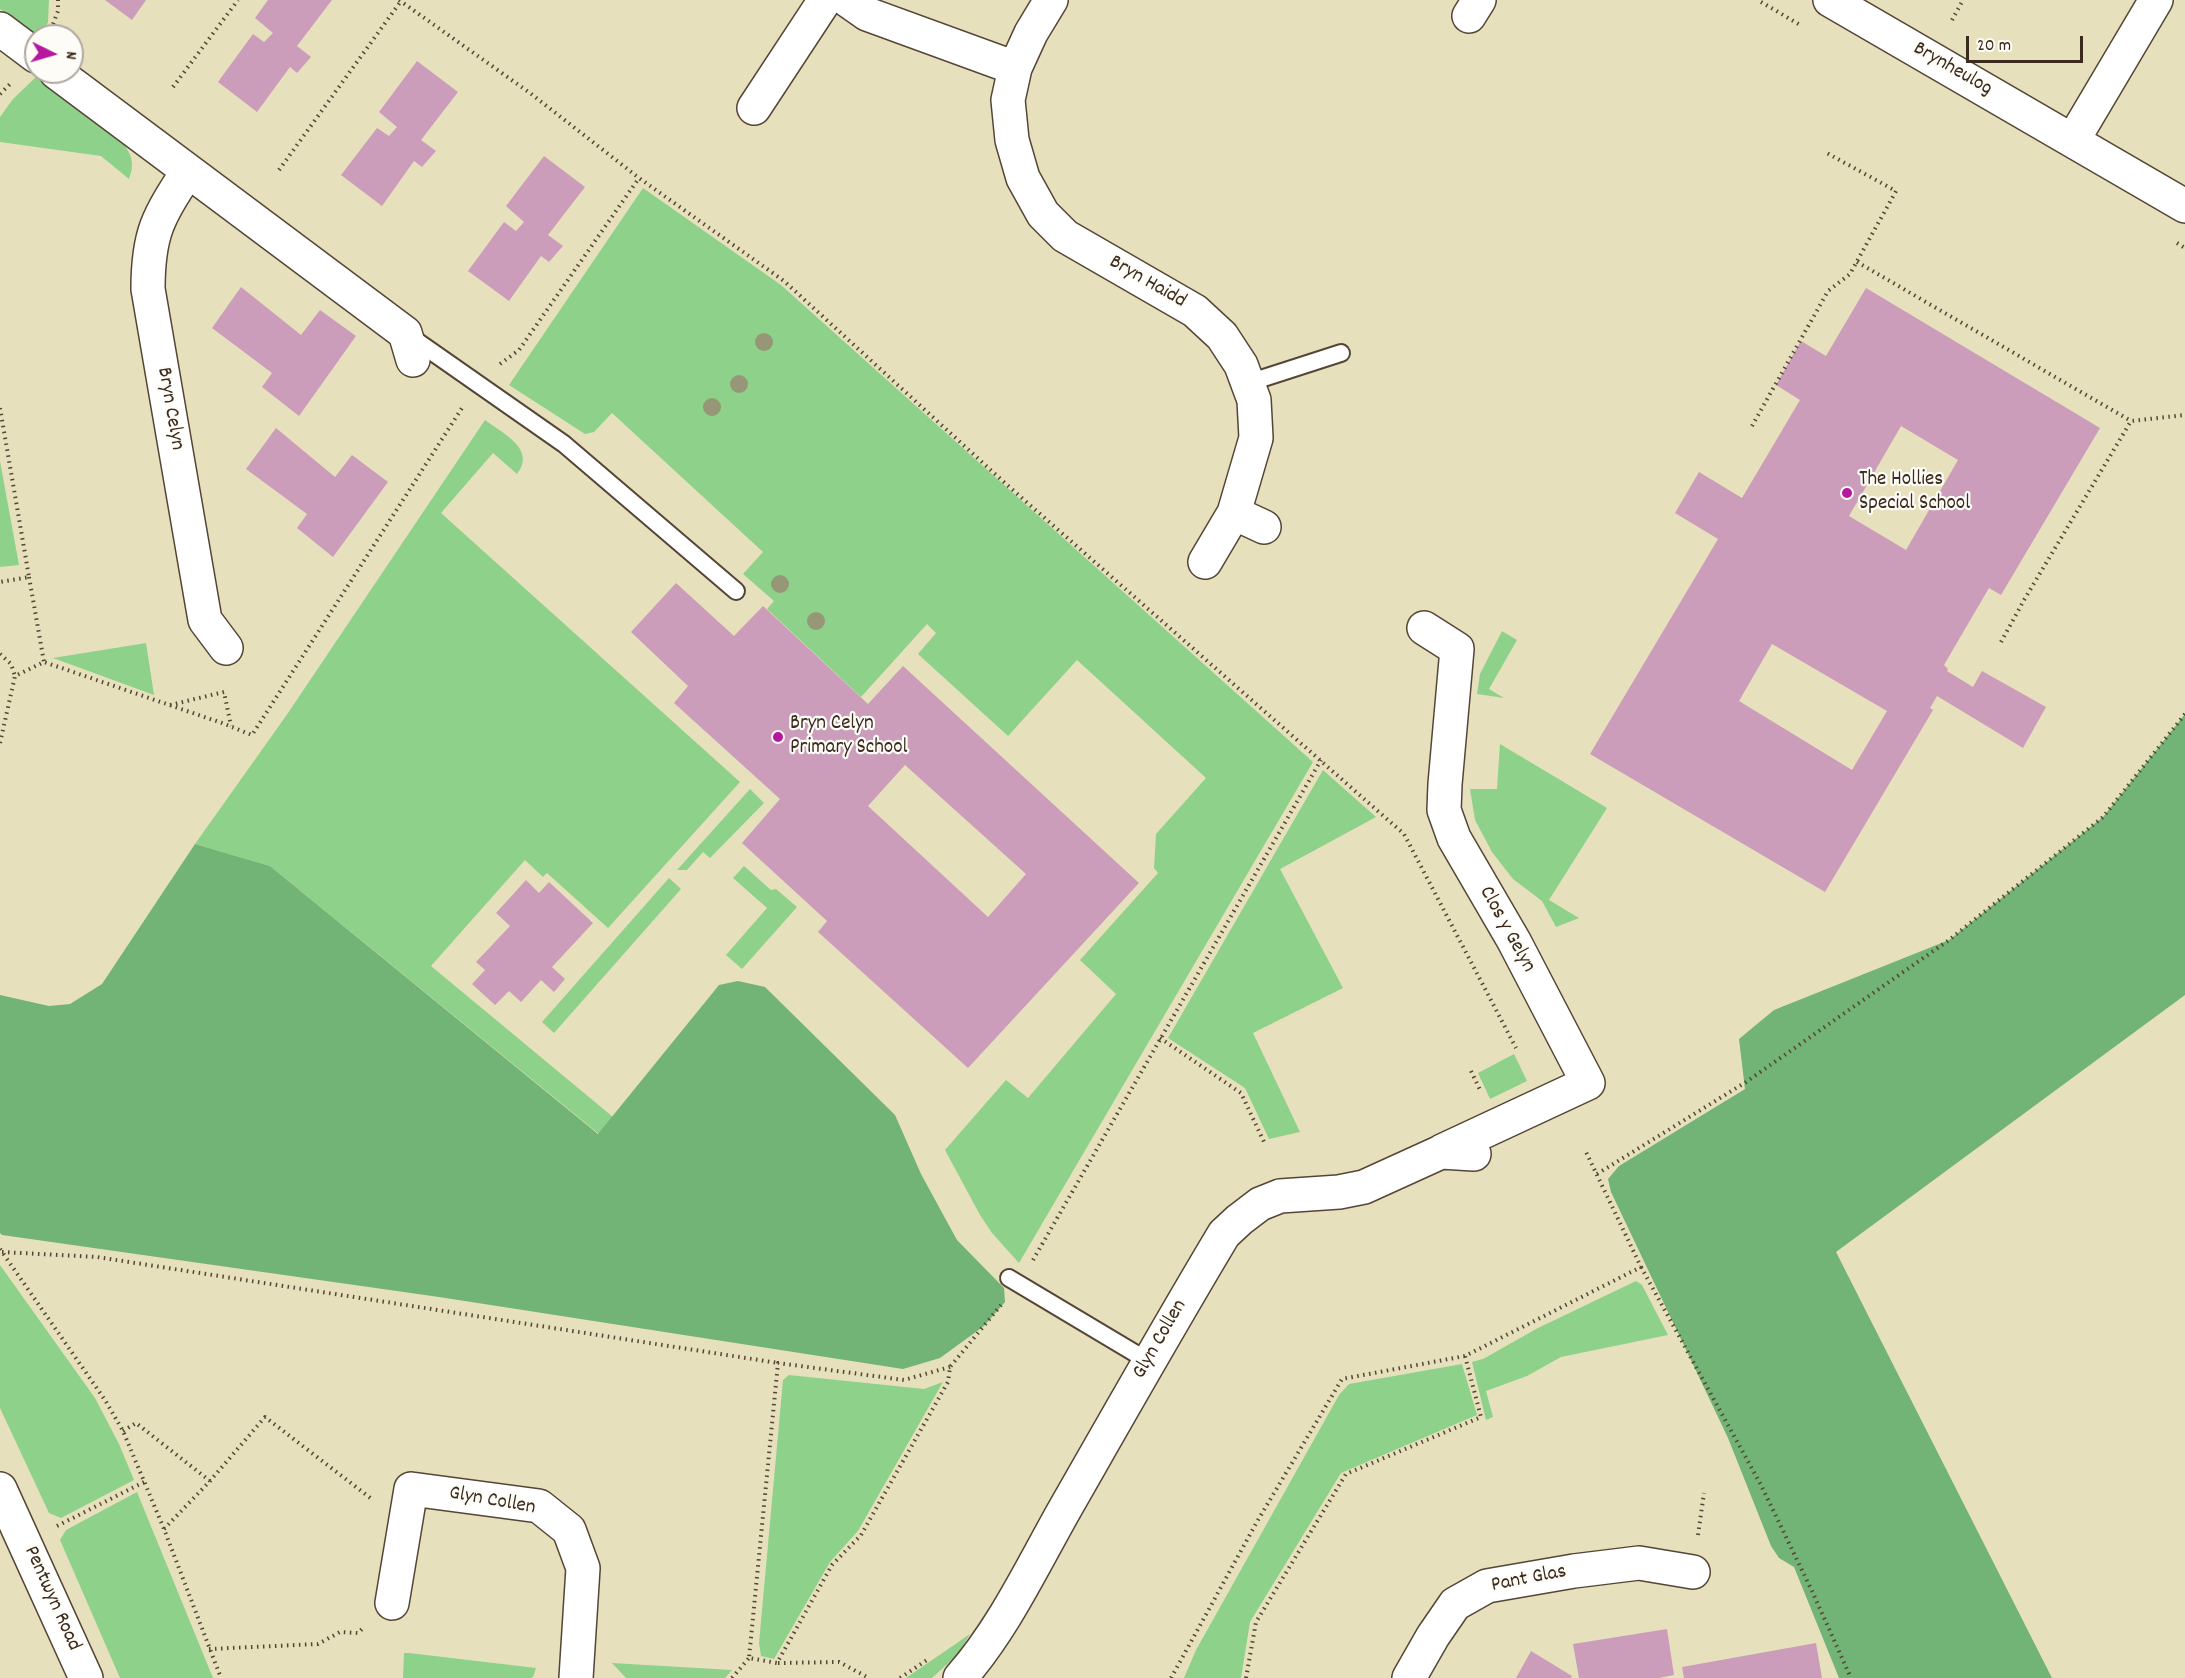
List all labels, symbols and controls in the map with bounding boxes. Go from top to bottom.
north arrow [24,24,84,84]
scale bar [1969,24,2086,62]
text: 20 m [1977,34,2011,59]
street label: Brynheulog [1908,37,1996,103]
text: N [59,50,82,60]
street label: Bryn Haidd [1104,251,1190,315]
street label: Bryn Celyn [149,366,189,452]
place label: The Hollies Special School [1859,468,1970,518]
marker: The Hollies Special School [1840,486,1854,500]
place label: Bryn Celyn Primary School [790,712,908,762]
marker: Bryn Celyn Primary School [771,730,785,744]
street label: Clos y Gelyn [1472,882,1540,978]
street label: Glyn Collen [1128,1296,1194,1384]
street label: Glyn Collen [447,1482,537,1522]
street label: Pentwyn Road [17,1543,85,1655]
street label: Pant Glas [1489,1560,1569,1600]

